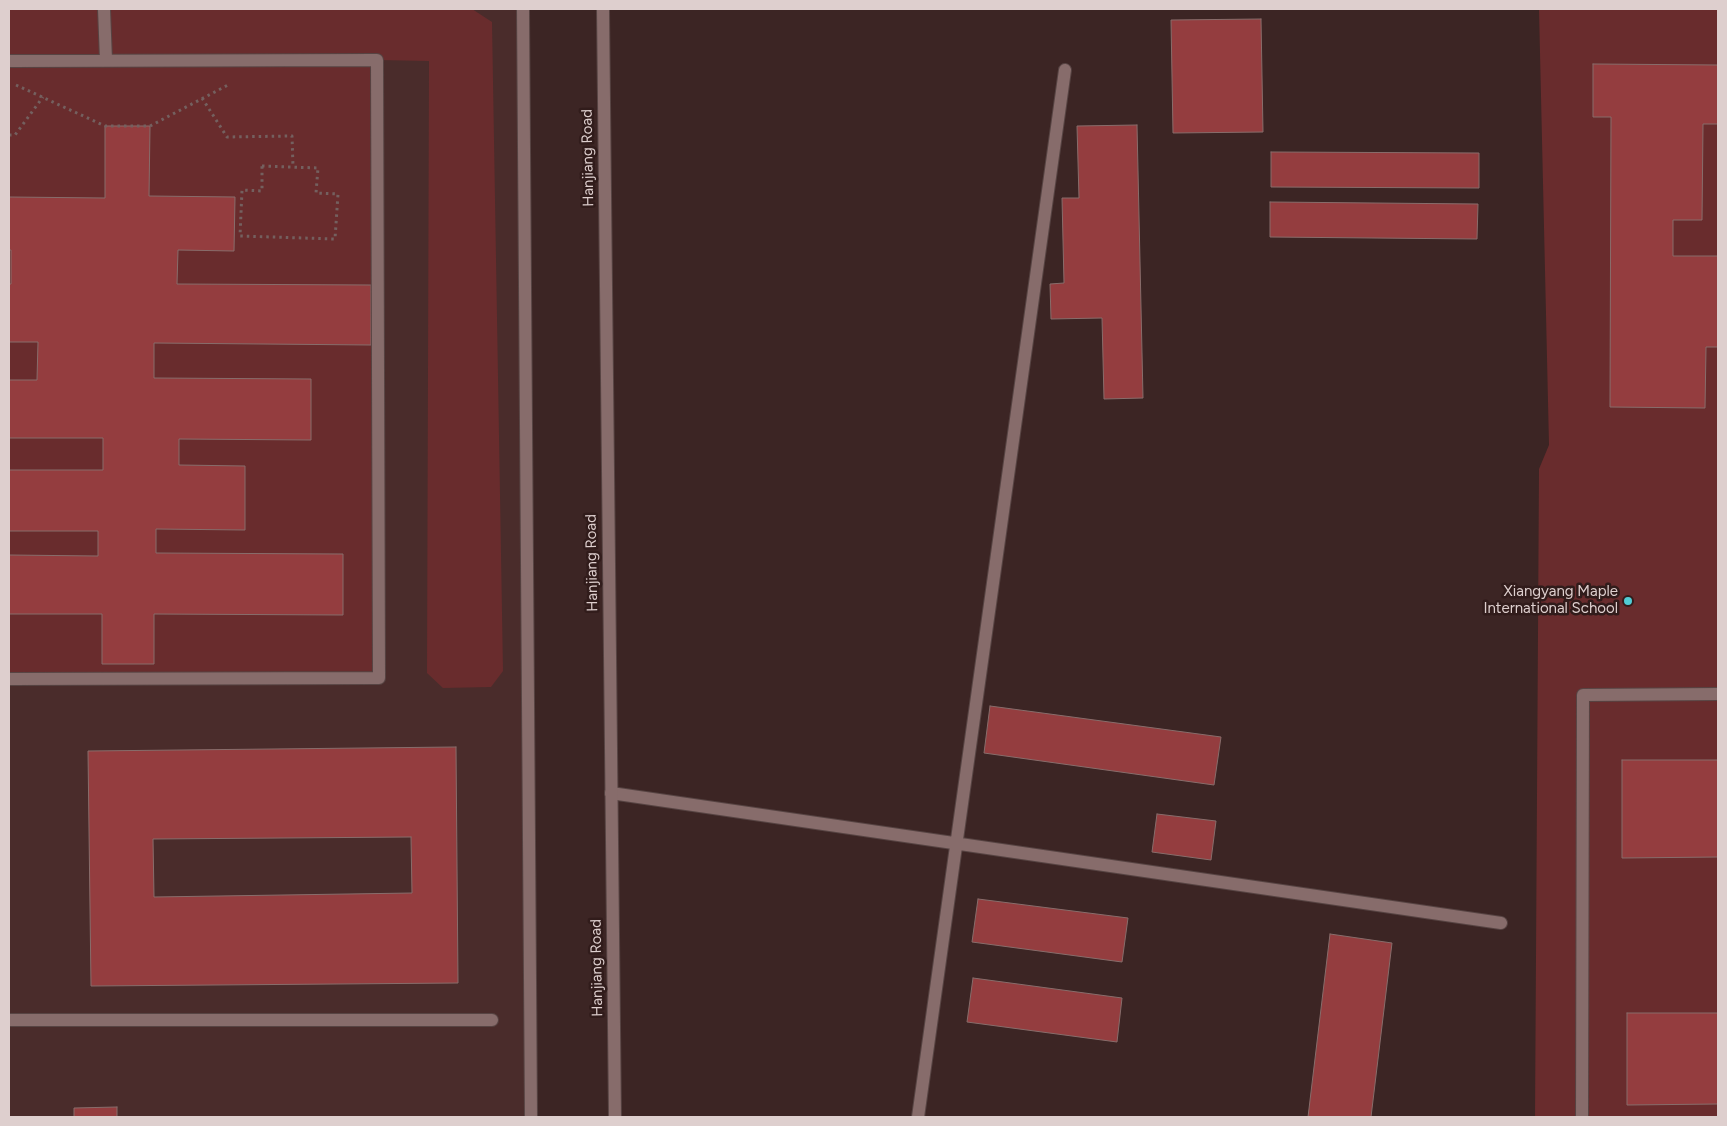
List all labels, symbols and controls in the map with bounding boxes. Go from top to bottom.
street label: Hanjiang Road [578,109,598,207]
street label: Hanjiang Road [582,514,602,612]
place label: Xiangyang Maple International School [1483,583,1618,618]
marker: Xiangyang Maple International School [1622,595,1634,607]
street label: Hanjiang Road [587,919,607,1017]

